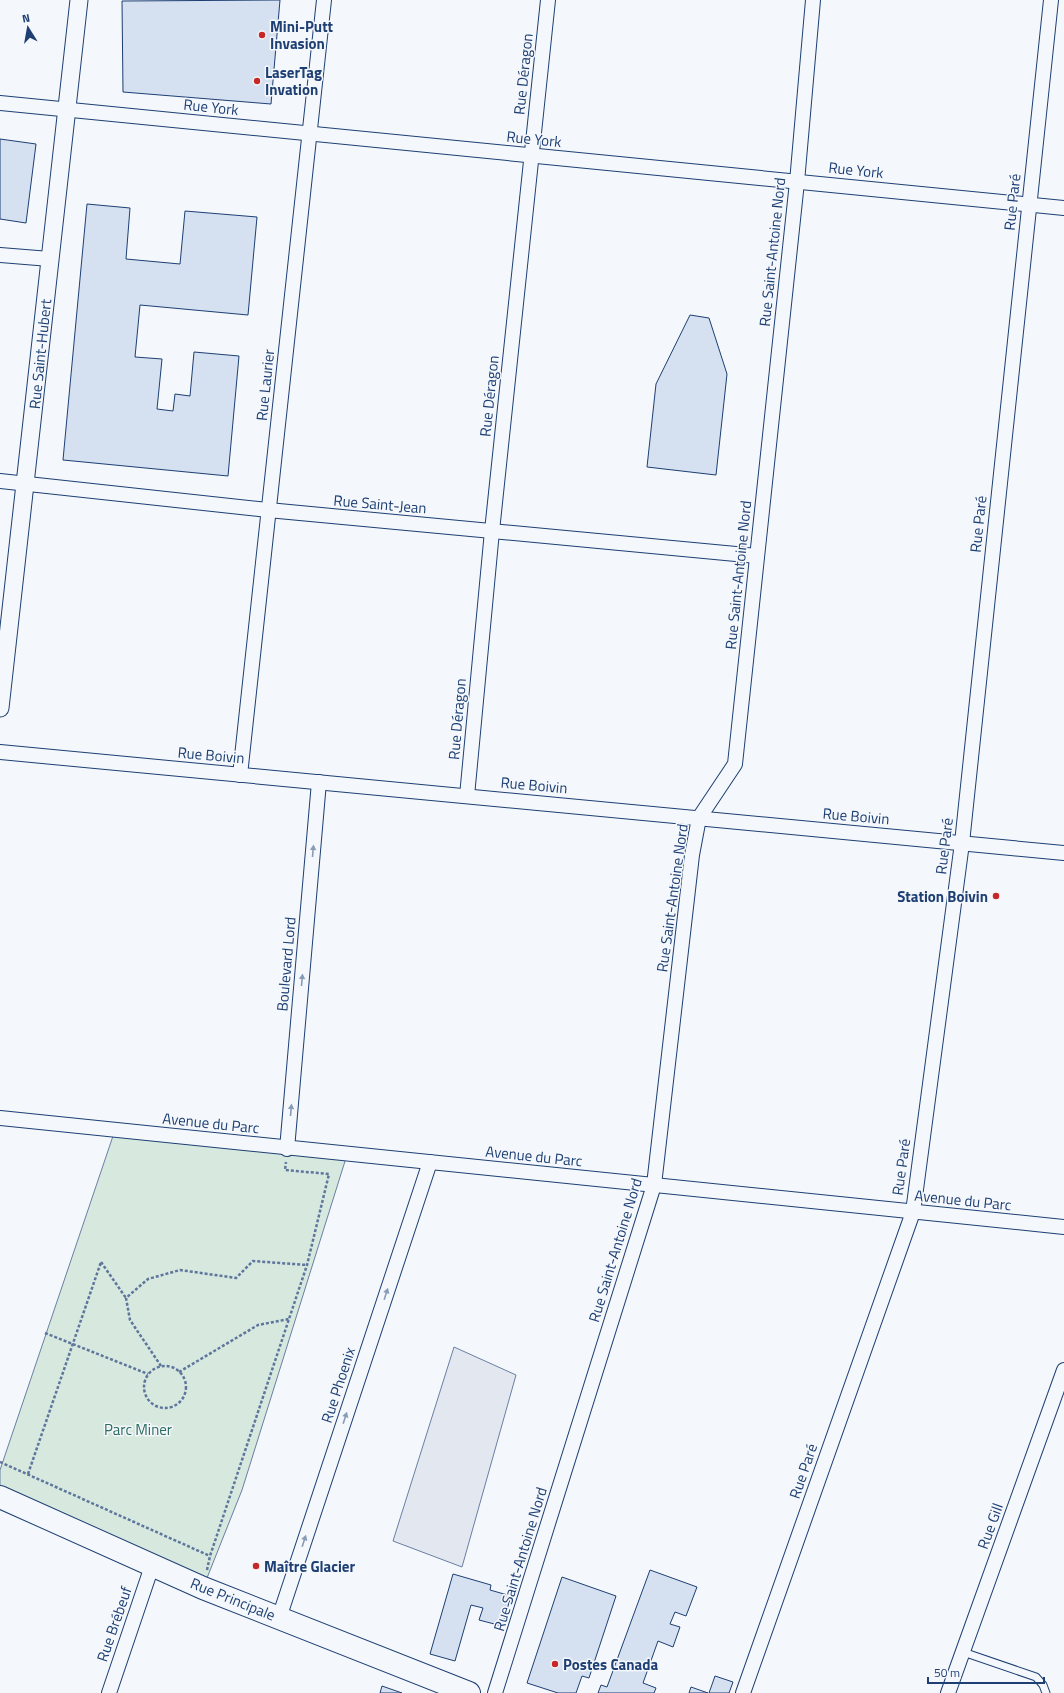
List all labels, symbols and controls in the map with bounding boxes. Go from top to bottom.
north arrow [8,8,48,48]
text: N [21,10,31,27]
place label: Mini-Putt Invasion [270,15,334,55]
marker: Mini-Putt Invasion [257,30,267,40]
street label: Rue Déragon [507,32,539,116]
place label: LaserTag Invation [265,61,322,101]
marker: LaserTag Invation [252,76,262,86]
street label: Rue York [182,93,240,121]
street label: Rue York [505,125,563,153]
street label: Rue York [827,156,885,184]
street label: Rue Paré [998,172,1026,232]
street label: Rue Saint-Antoine Nord [753,176,791,328]
street label: Rue Saint-Hubert [23,297,57,410]
street label: Rue Laurier [250,348,280,422]
street label: Rue Déragon [473,354,505,438]
street label: Rue Saint-Jean [332,488,428,520]
street label: Rue Paré [964,494,992,554]
street label: Rue Saint-Antoine Nord [719,499,757,651]
street label: Rue Déragon [442,677,472,761]
street label: Rue Boivin [177,741,245,769]
street label: Rue Boivin [500,771,568,799]
street label: Rue Boivin [822,802,890,830]
street label: Rue Paré [929,816,959,876]
street label: Rue Saint-Antoine Nord [650,822,694,974]
one-way arrow [309,845,316,857]
place label: Station Boivin [897,885,988,908]
marker: Station Boivin [991,891,1001,901]
street label: Boulevard Lord [270,916,302,1012]
one-way arrow [298,974,305,986]
one-way arrow [287,1104,294,1116]
street label: Avenue du Parc [161,1106,261,1140]
street label: Rue Paré [886,1137,916,1197]
street label: Avenue du Parc [484,1139,584,1173]
street label: Rue Saint-Antoine Nord [582,1175,648,1325]
street label: Avenue du Parc [913,1183,1013,1217]
one-way arrow [383,1288,389,1300]
street label: Rue Phoenix [315,1344,361,1426]
one-way arrow [342,1411,348,1423]
park label: Parc Miner [104,1418,172,1441]
street label: Rue Paré [783,1440,823,1502]
street label: Rue Saint-Antoine Nord [487,1484,553,1634]
street label: Rue Gill [971,1500,1009,1552]
one-way arrow [302,1535,308,1547]
place label: Maître Glacier [264,1555,355,1578]
marker: Maître Glacier [251,1561,261,1571]
street label: Rue Principale [187,1572,279,1626]
street label: Rue Brébeuf [90,1583,138,1665]
place label: Postes Canada [563,1653,658,1676]
marker: Postes Canada [550,1659,560,1669]
scale bar [928,1659,1044,1685]
text: 50 m [934,1663,960,1682]

